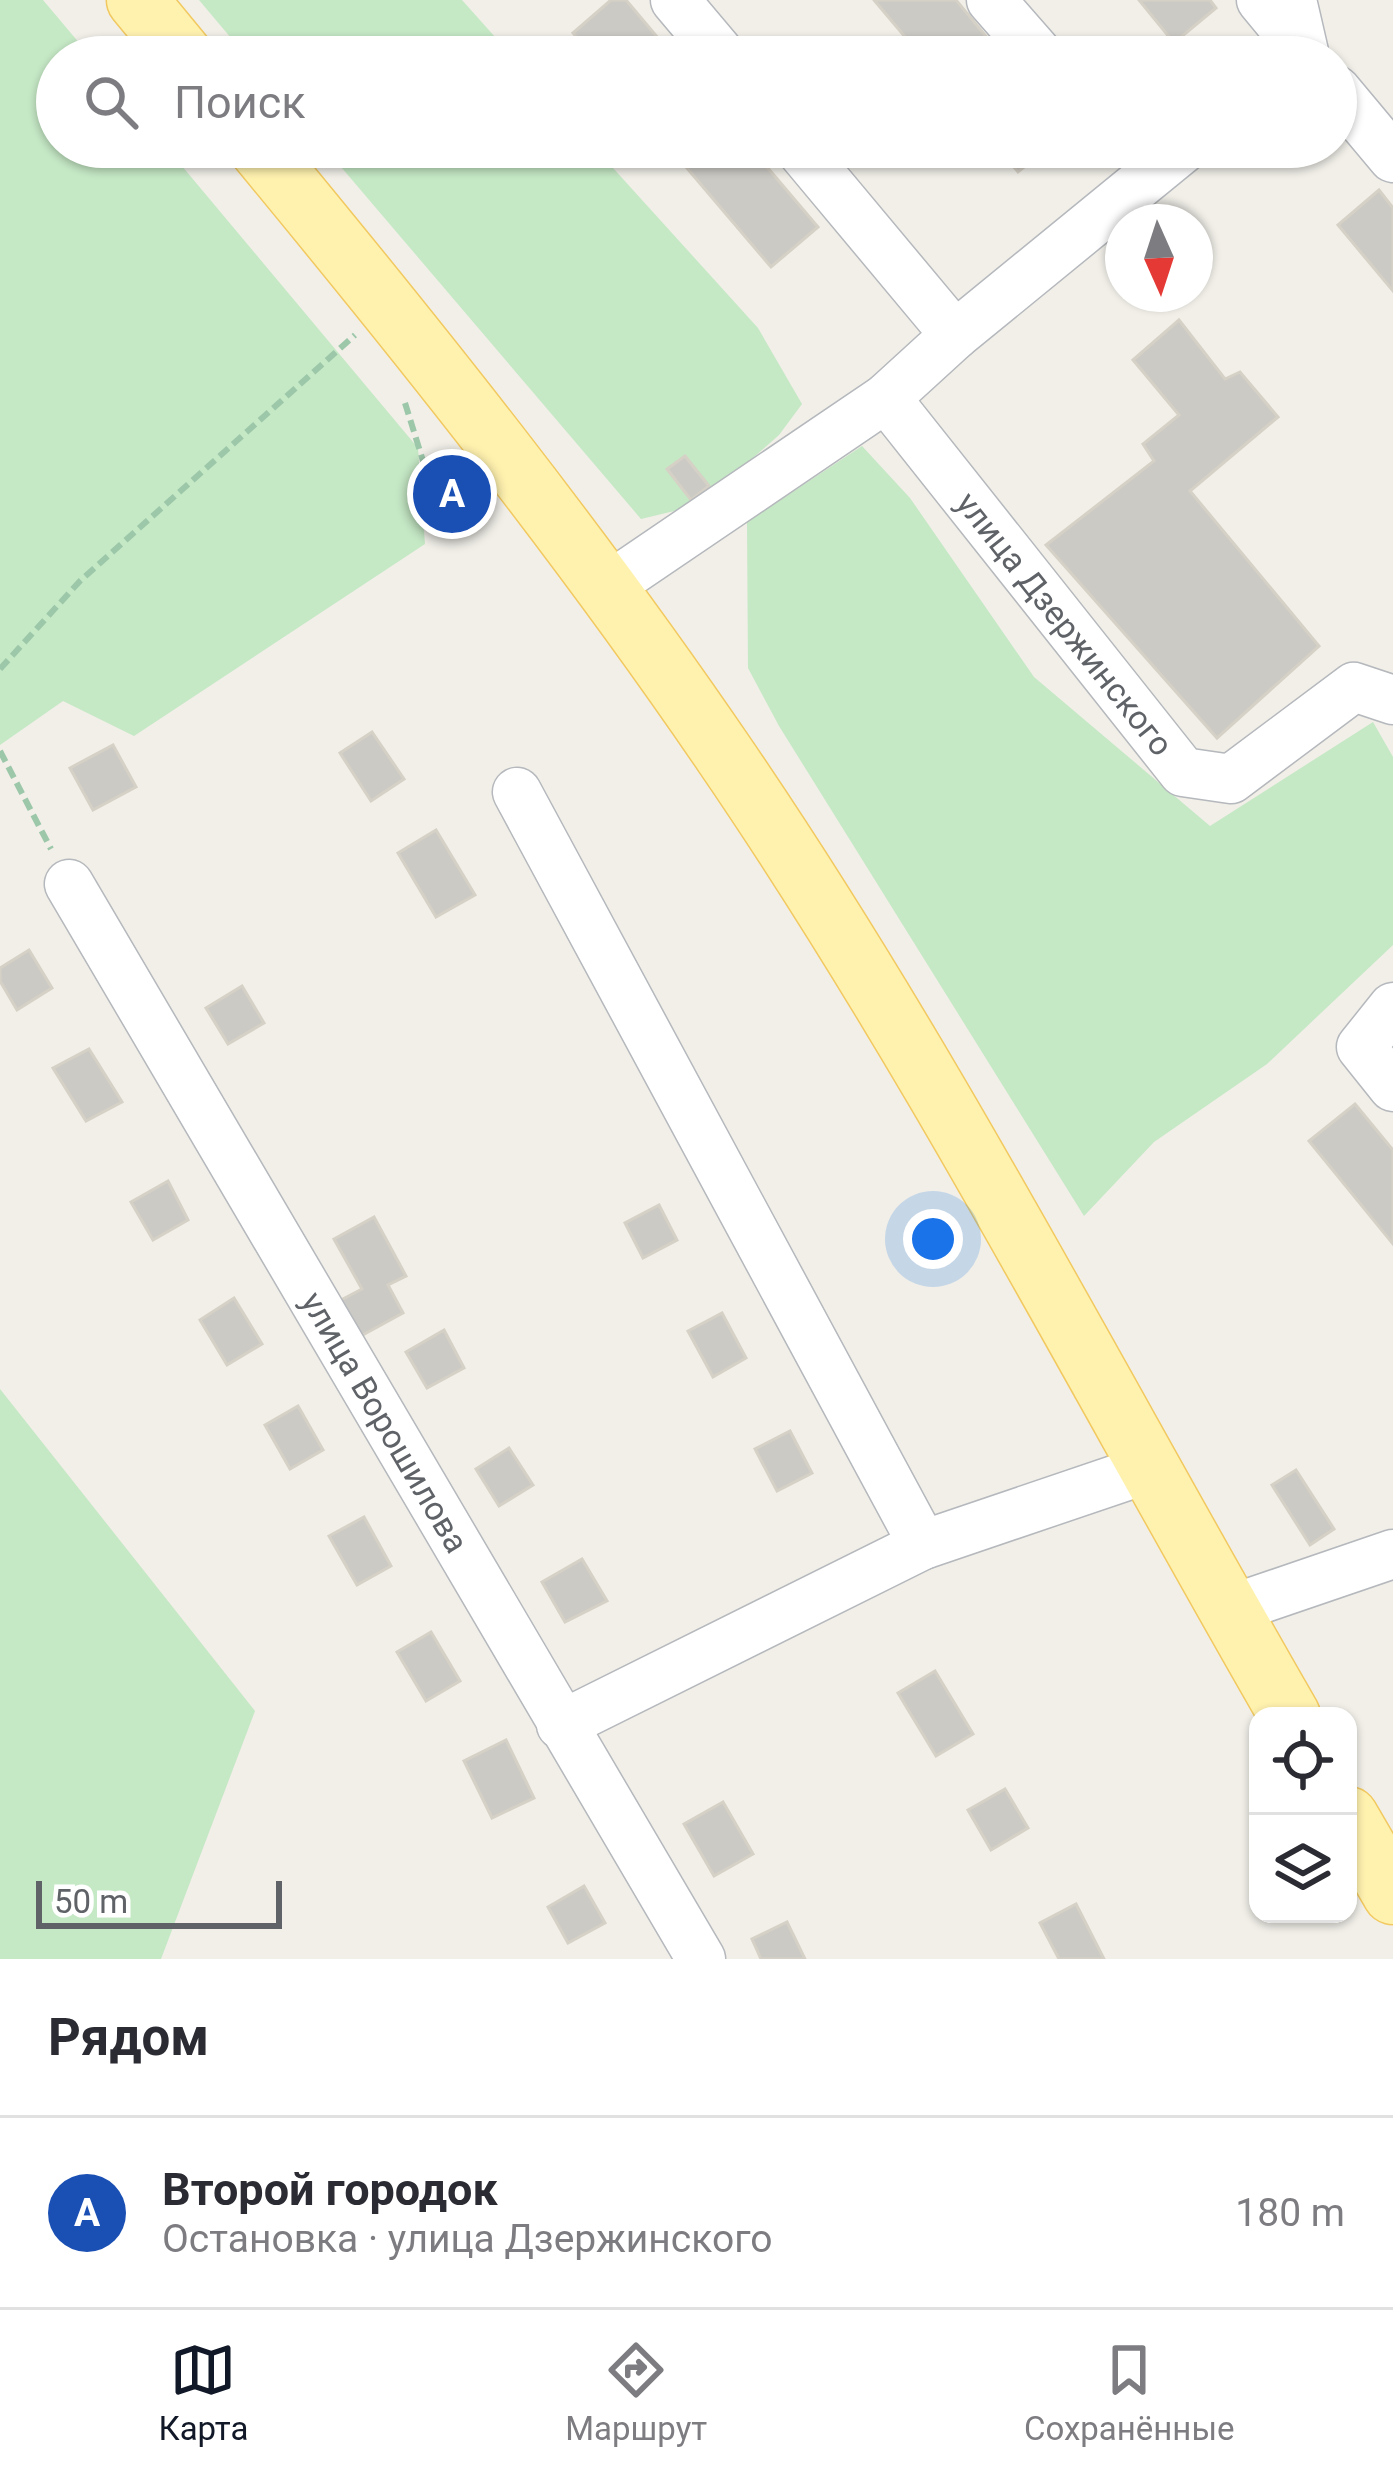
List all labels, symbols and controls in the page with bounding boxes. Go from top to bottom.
search box [36,36,1357,168]
icon: search [78,69,144,135]
text: Поиск [174,76,306,129]
north arrow [1105,204,1213,312]
pin: A [413,449,491,539]
street label: улица Дзержинского [949,484,1182,763]
your location [903,1209,963,1269]
street label: улица Ворошилова [293,1284,477,1559]
map controls [1249,1707,1357,1923]
button: locate [1249,1707,1357,1815]
button: layers [1249,1815,1357,1923]
scale bar [36,1875,282,1928]
text: 50 m [54,1882,128,1921]
text: Рядом [48,2008,209,2067]
text: Второй городок [162,2163,498,2216]
text: A [74,2190,100,2236]
text: 180 m [1235,2190,1345,2236]
text: Остановка · улица Дзержинского [162,2216,772,2262]
tab: Карта [158,2337,248,2448]
tab: Маршрут [565,2337,707,2448]
tab: Сохранённые [1024,2337,1235,2448]

